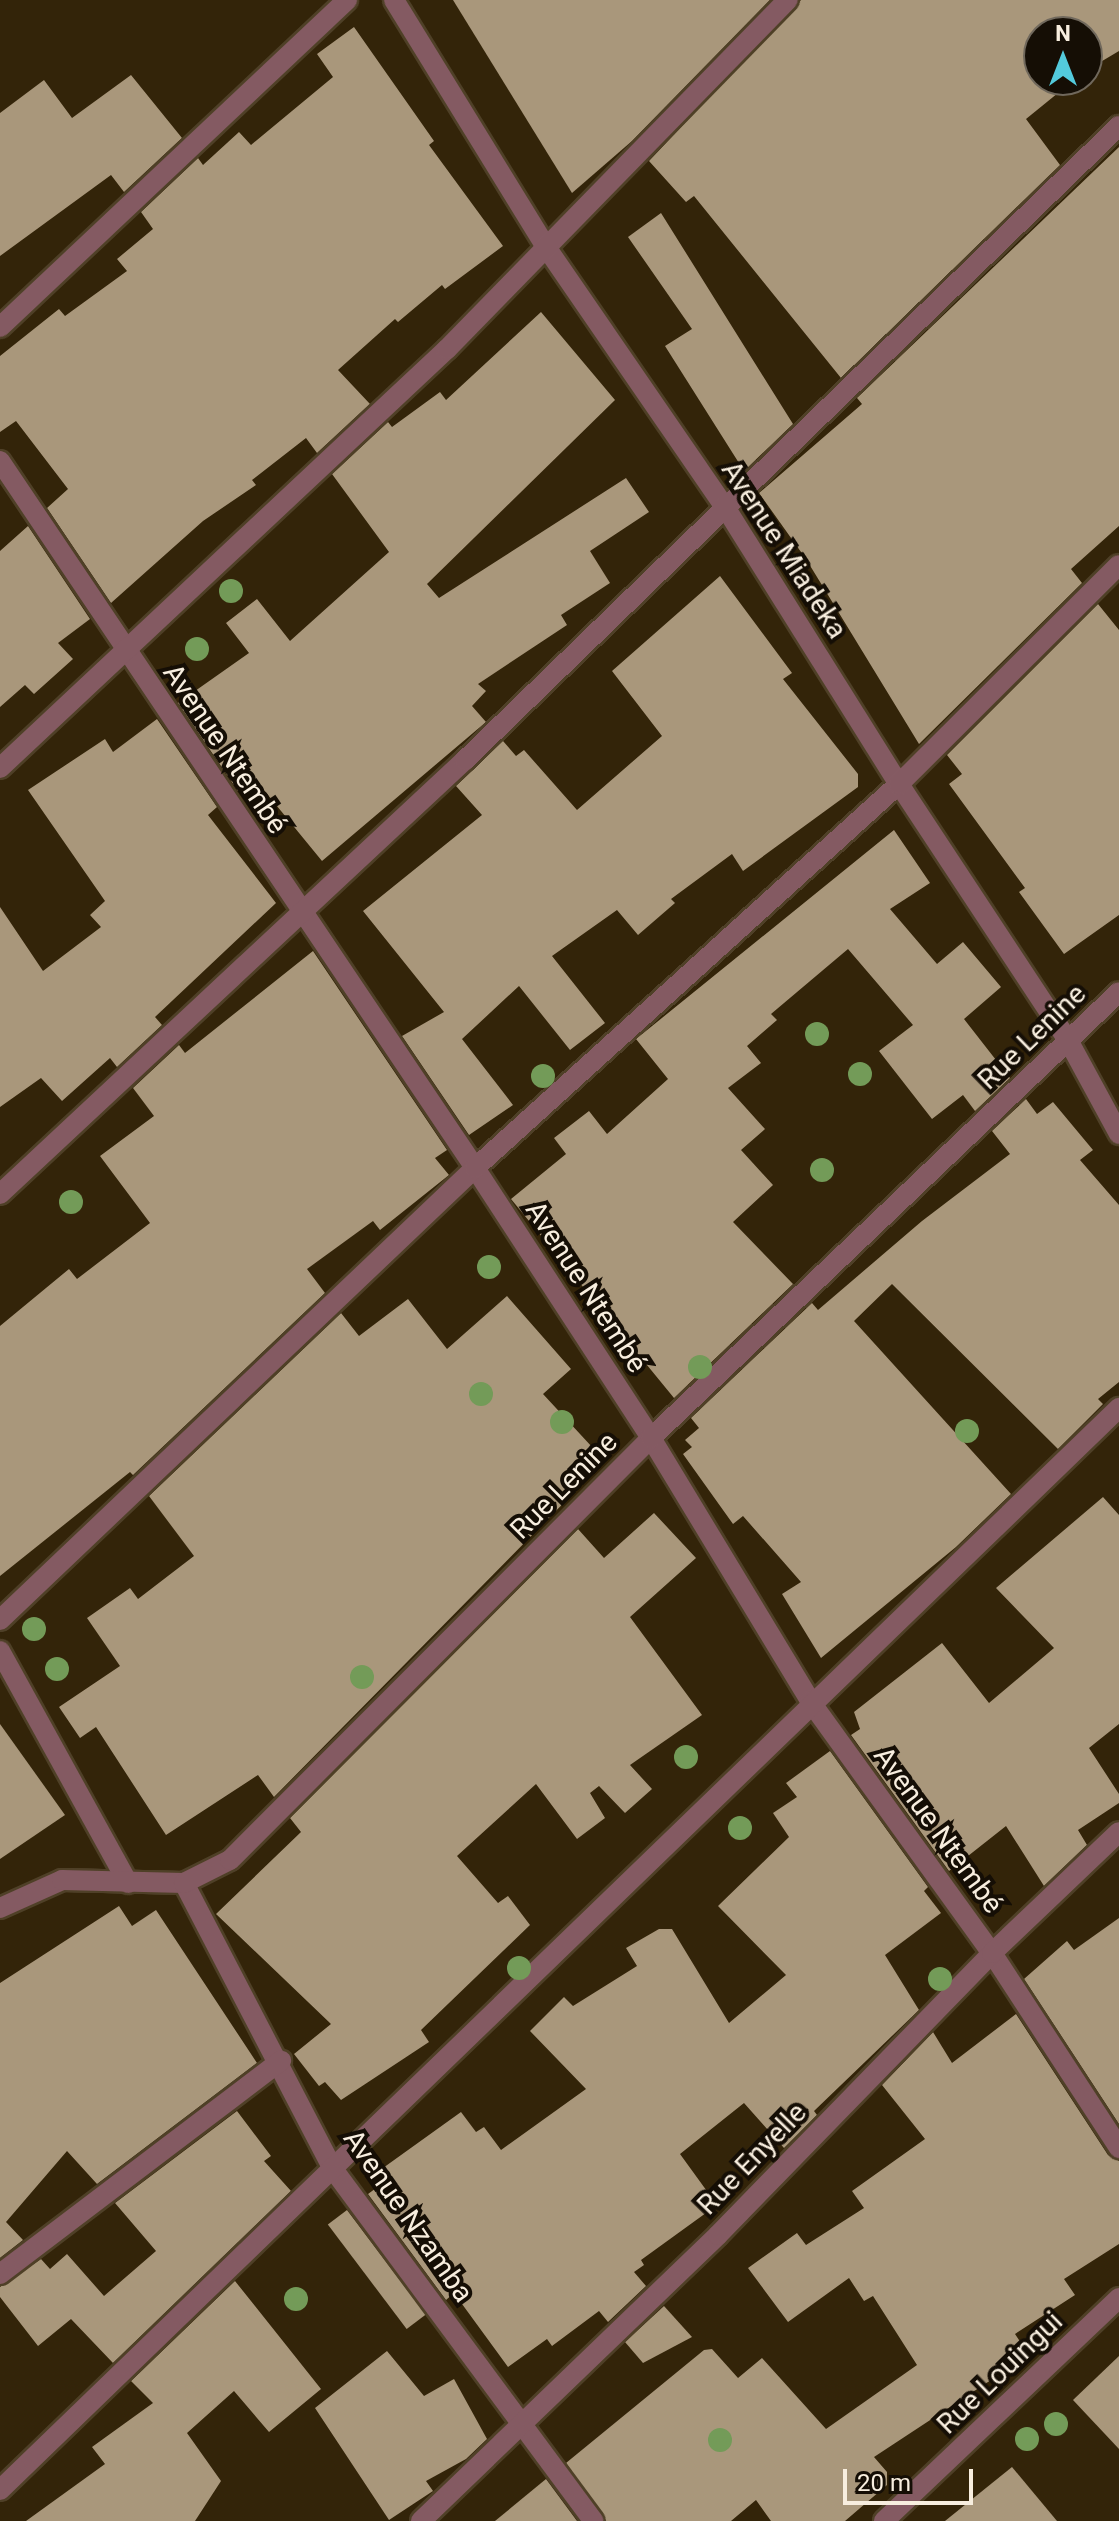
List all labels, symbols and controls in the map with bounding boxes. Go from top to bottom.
north arrow [1023,16,1103,96]
text: N [1055,21,1071,46]
street label: Avenue Miadeka [714,455,854,645]
street label: Avenue Ntembé [156,658,294,840]
street label: Rue Lenine [971,977,1093,1097]
street label: Avenue Ntembé [518,1195,654,1379]
street label: Rue Lenine [504,1426,624,1546]
street label: Avenue Ntembé [866,1740,1010,1920]
street label: Rue Enyelle [691,2096,813,2222]
street label: Avenue Nzamba [336,2123,480,2309]
street label: Rue Louingui [930,2305,1070,2441]
scale bar [847,2453,977,2503]
text: 20 m [857,2469,911,2497]

